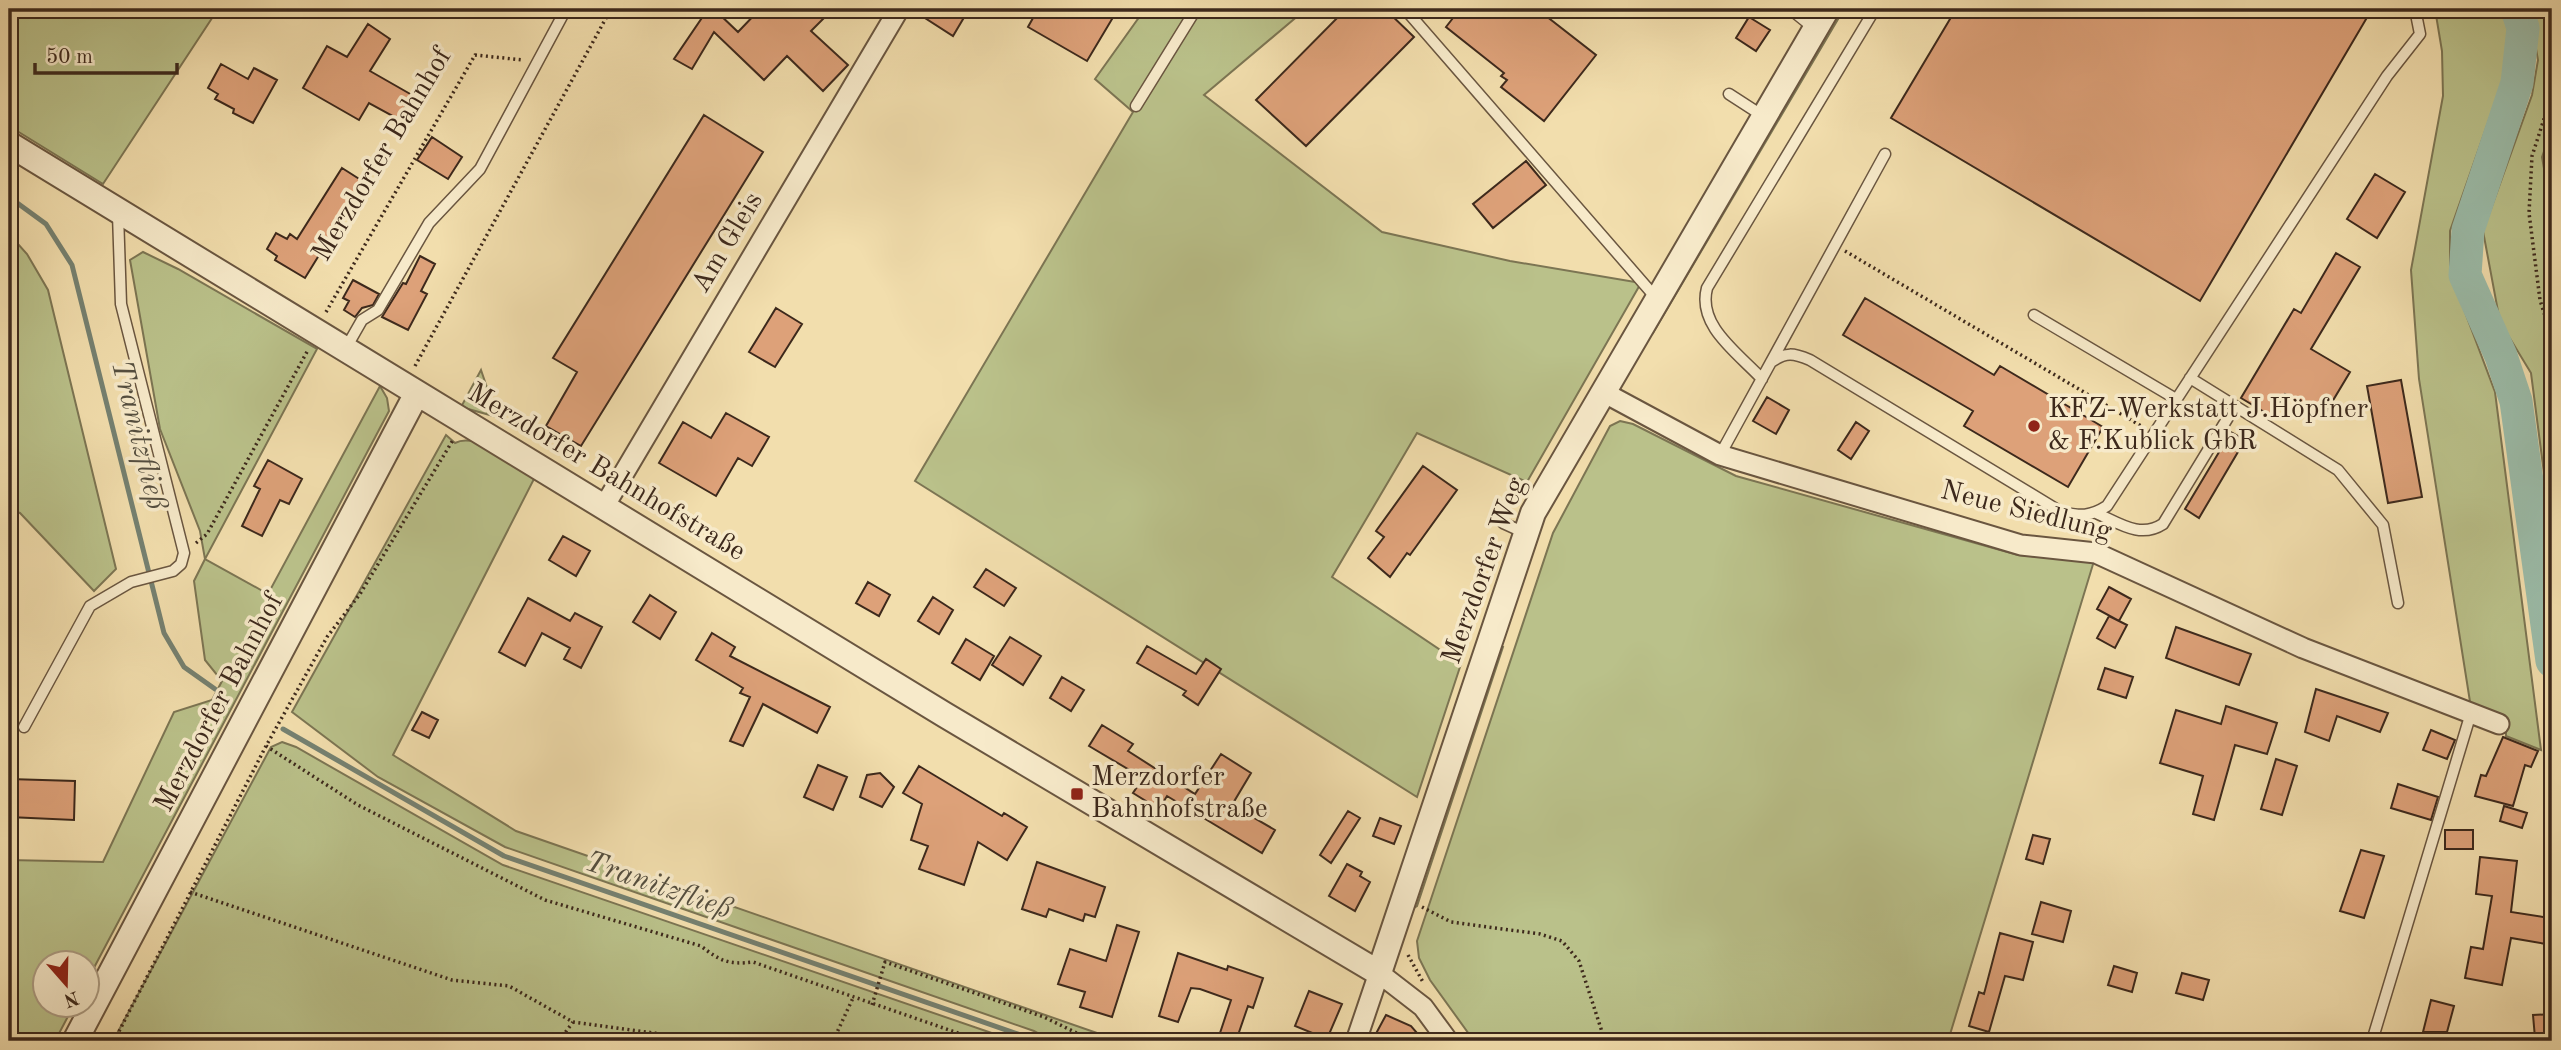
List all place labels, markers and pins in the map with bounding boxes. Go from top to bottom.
place label: KFZ-Werkstatt J.Höpfner & F.Kublick GbR [2048,396,2368,456]
marker: KFZ-Werkstatt J.Höpfner & F.Kublick GbR [2026,418,2042,434]
place label: Merzdorfer Bahnhofstraße [1091,764,1268,824]
marker: Merzdorfer Bahnhofstraße [1069,786,1085,802]

